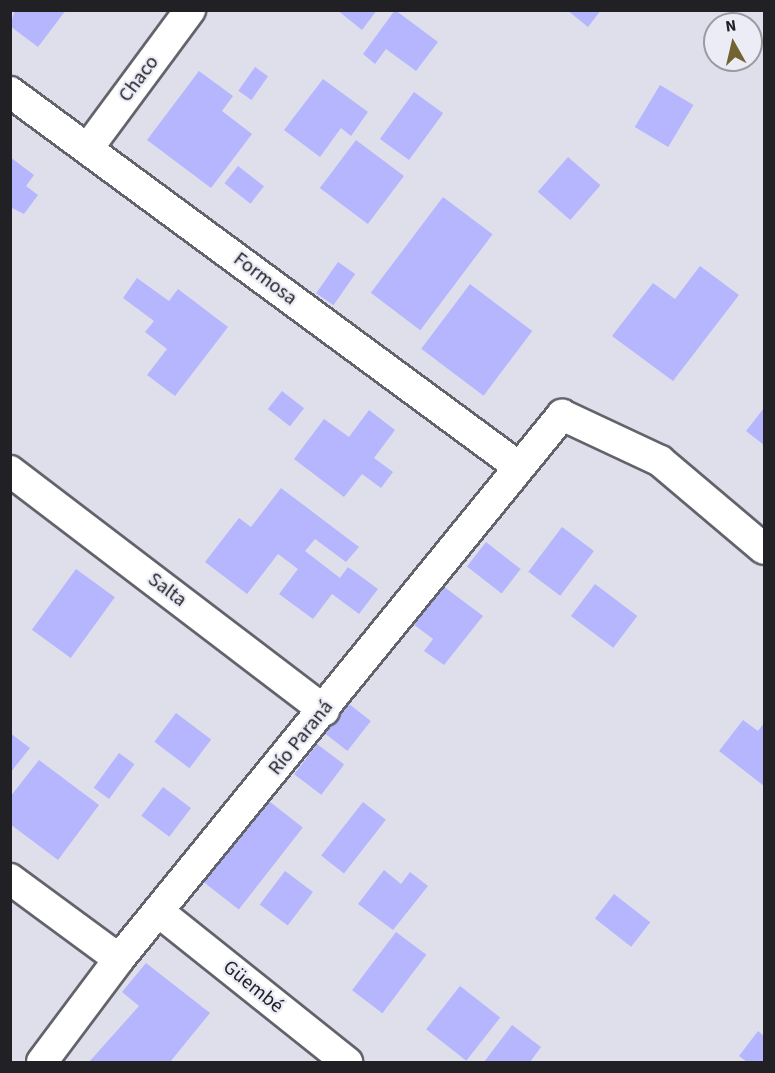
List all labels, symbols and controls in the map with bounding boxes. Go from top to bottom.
north arrow [703,12,763,72]
text: N [724,15,738,38]
street label: Chaco [114,51,164,107]
street label: Formosa [229,247,301,311]
street label: Salta [143,568,191,612]
street label: Río Paraná [264,696,338,780]
street label: Güembé [218,955,288,1019]

